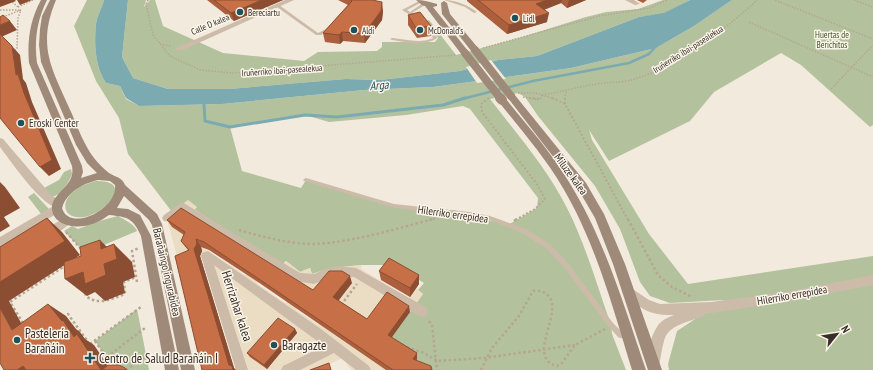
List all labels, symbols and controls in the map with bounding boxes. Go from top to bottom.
marker: Bereciartu [235,7,245,17]
place label: Bereciartu [248,7,280,18]
street label: Calle D kalea [189,11,231,37]
marker: Lidl [510,13,520,23]
place label: Lidl [523,13,536,24]
street label: Iruñerriko ibai-pasealekua [651,23,726,75]
marker: Aldi [349,25,359,35]
place label: Aldi [362,25,374,36]
marker: McDonald's [415,25,425,35]
place label: McDonald's [428,25,463,36]
park label: Huertas de Berichitos [815,29,849,50]
street label: Iruñerriko ibai-pasealekua [241,62,323,78]
water label: Arga [369,77,390,93]
place label: Eroski Center [29,116,79,130]
marker: Eroski Center [16,118,26,128]
street label: Miluze kalea [551,151,591,197]
street label: Hilerriko errepidea [417,202,489,226]
street label: Barañaingo ingurabidea [150,226,184,318]
street label: Herrizahar kalea [218,269,256,343]
street label: Hilerriko errepidea [756,282,828,308]
north arrow [817,314,857,354]
text: N [838,323,853,335]
place label: Pastelería Barañáin [25,325,69,357]
marker: Pastelería Barañáin [12,335,22,345]
place label: Baragazte [282,337,326,354]
marker: Baragazte [269,340,279,350]
place label: Centro de Salud Barañáin I [99,350,218,367]
marker: Centro de Salud Barañáin I [84,352,96,364]

